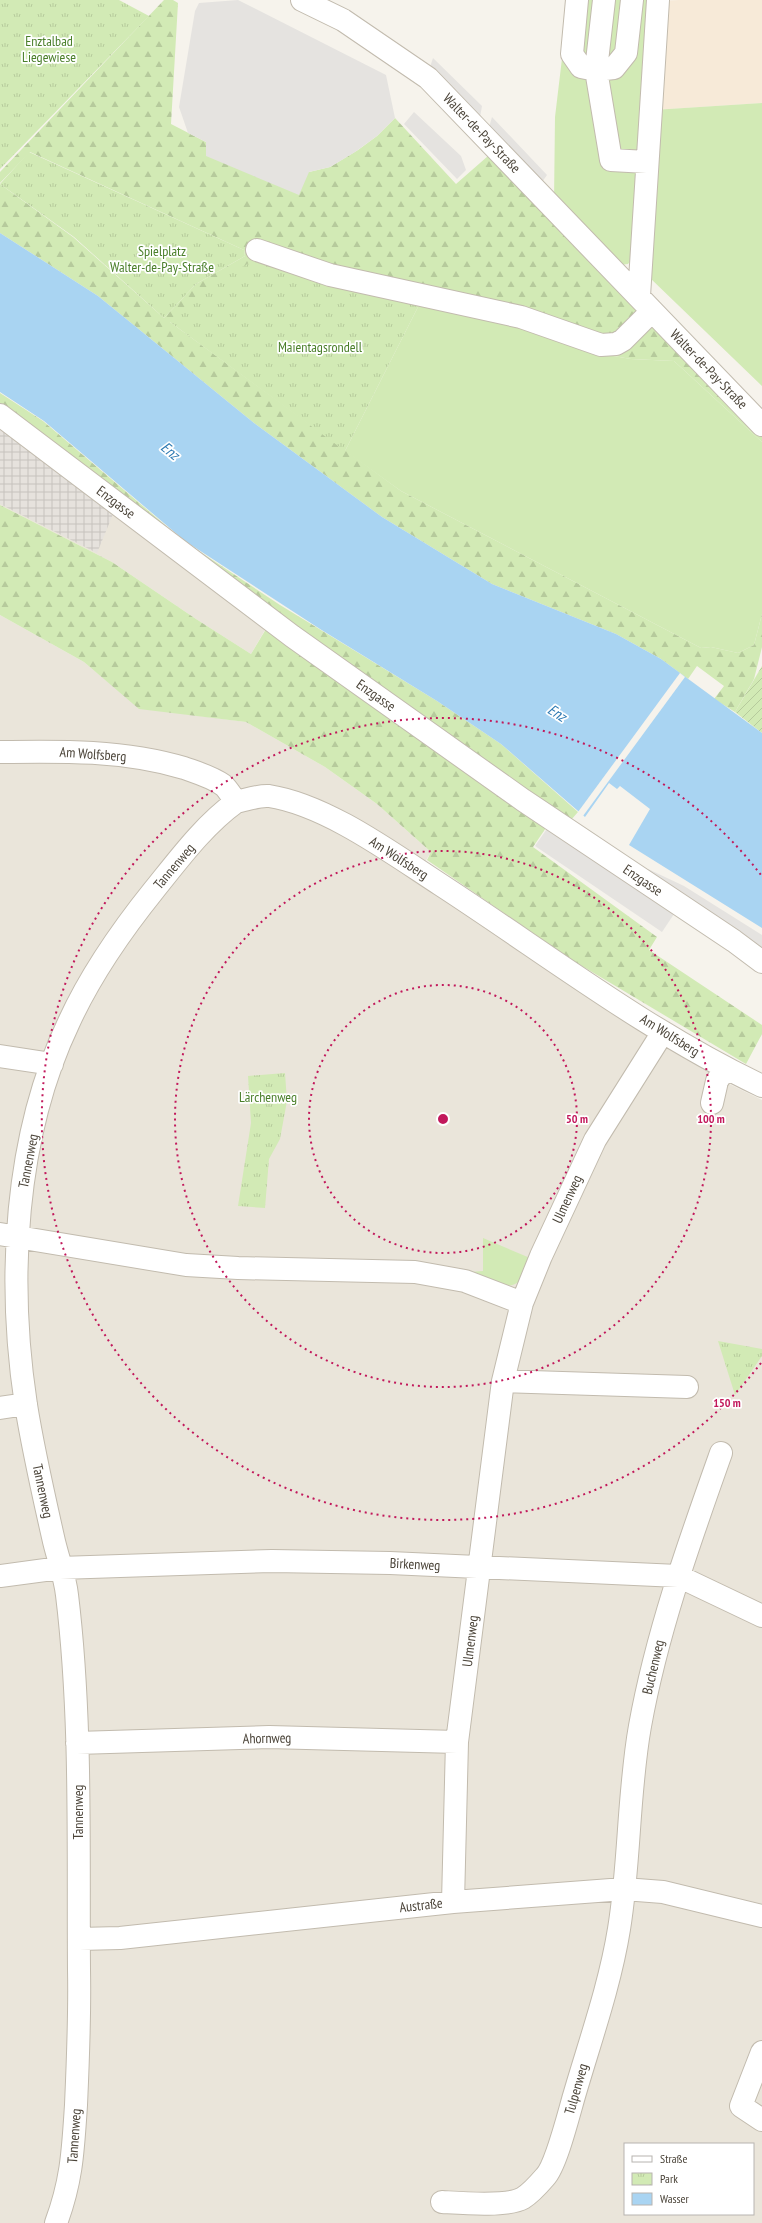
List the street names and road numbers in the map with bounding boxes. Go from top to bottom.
street label: Walter-de-Pay-Straße [439,89,525,177]
street label: Walter-de-Pay-Straße [666,325,752,413]
street label: Enzgasse [93,482,139,523]
street label: Enzgasse [353,675,399,715]
street label: Am Wolfsberg [59,743,127,765]
street label: Am Wolfsberg [366,832,432,884]
street label: Tannenweg [150,839,198,893]
street label: Enzgasse [620,860,666,900]
street label: Am Wolfsberg [637,1010,703,1060]
street label: Tannenweg [14,1132,42,1190]
street label: Ulmenweg [548,1172,586,1226]
street label: Tannenweg [29,1462,57,1520]
street label: Birkenweg [389,1554,441,1574]
street label: Ulmenweg [458,1614,482,1668]
street label: Buchenweg [638,1638,668,1696]
street label: Ahornweg [243,1729,291,1747]
street label: Tannenweg [69,1785,87,1839]
street label: Austraße [399,1894,444,1916]
street label: Tulpenweg [560,2061,592,2117]
street label: Tannenweg [63,2108,85,2164]

